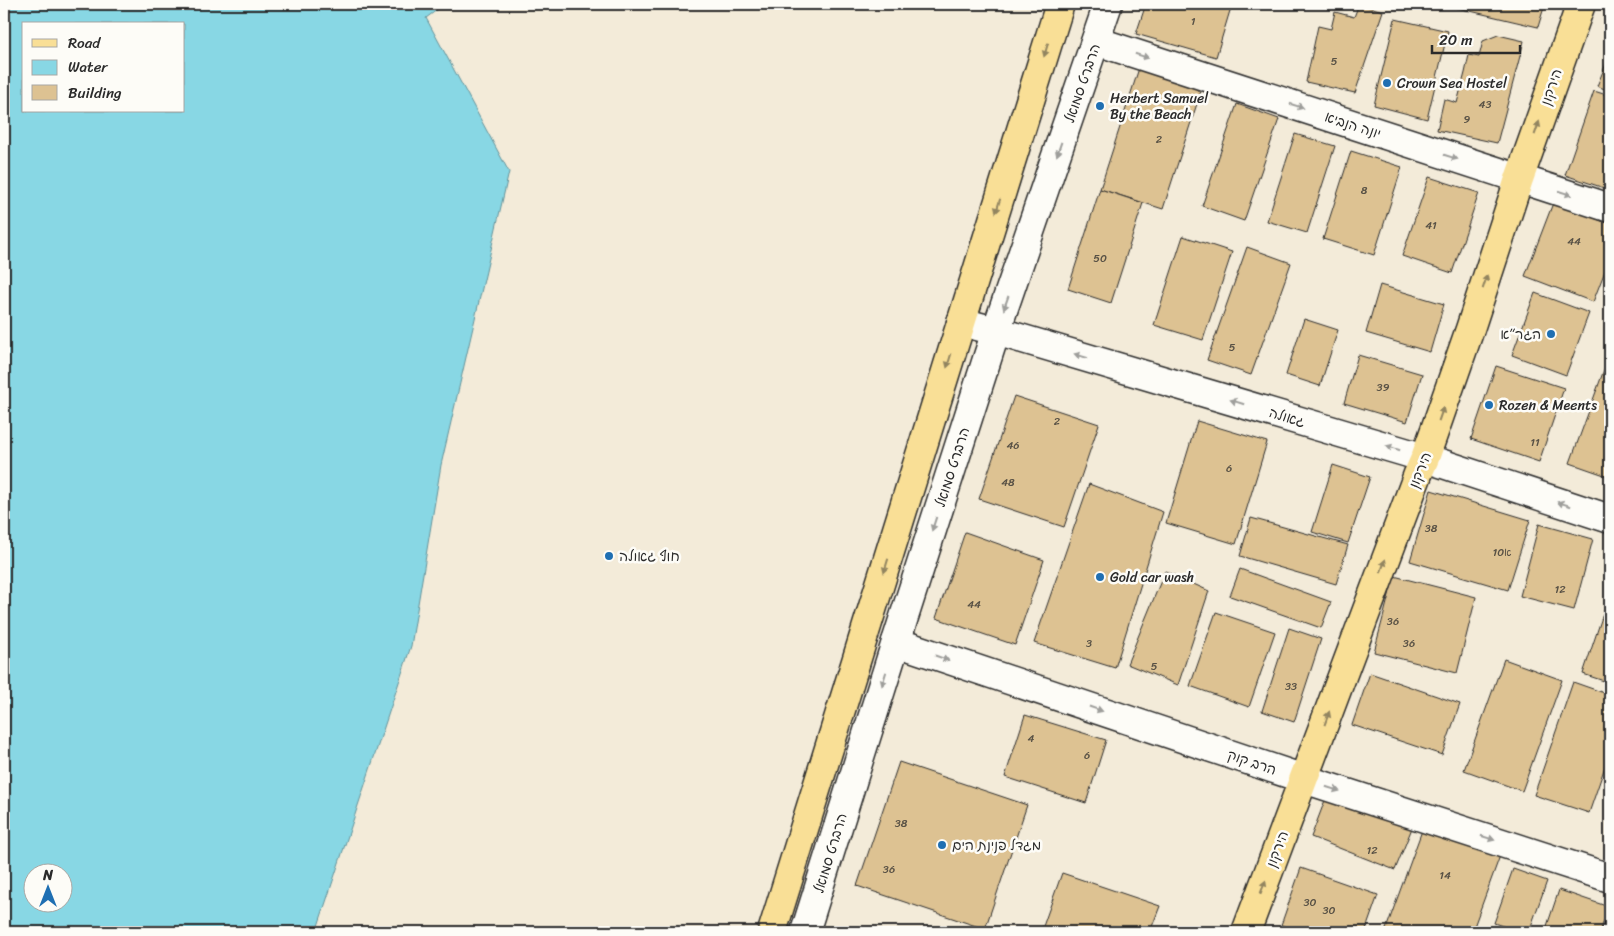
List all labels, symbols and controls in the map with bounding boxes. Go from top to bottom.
house number: 1 [1191,12,1196,31]
legend [22,22,185,112]
scale bar [1432,22,1519,54]
text: 20 m [1439,27,1473,53]
text: Road [68,30,101,56]
street label: הרברט סמואל [1057,40,1108,126]
one-way arrow [1041,43,1049,58]
house number: 5 [1331,52,1338,71]
one-way arrow [1135,53,1150,60]
text: Water [68,54,108,80]
street label: הירקון [1534,65,1569,109]
place label: Crown Sea Hostel [1397,71,1508,96]
marker: Crown Sea Hostel [1381,77,1393,89]
text: Building [68,80,122,106]
place label: Herbert Samuel By the Beach [1110,86,1209,127]
house number: 43 [1479,95,1491,114]
marker: Herbert Samuel By the Beach [1094,100,1106,112]
one-way arrow [1290,103,1305,111]
street label: יונה הנביא [1321,105,1384,146]
house number: 9 [1464,110,1471,129]
one-way arrow [1533,120,1541,135]
house number: 2 [1156,130,1163,149]
one-way arrow [1055,142,1062,157]
one-way arrow [1444,153,1459,161]
house number: 8 [1361,181,1368,200]
one-way arrow [1557,190,1572,198]
one-way arrow [993,198,1001,213]
house number: 41 [1425,216,1437,235]
house number: 44 [1567,232,1581,251]
house number: 50 [1093,249,1107,268]
one-way arrow [1482,275,1490,290]
one-way arrow [1002,296,1010,311]
place label: הגר״א [1500,322,1541,347]
marker: הגר״א [1545,328,1557,340]
house number: 5 [1229,338,1236,357]
one-way arrow [1074,351,1089,359]
one-way arrow [945,353,953,368]
house number: 39 [1377,378,1390,397]
place label: Rozen & Meents [1499,393,1597,418]
one-way arrow [1229,398,1244,406]
marker: Rozen & Meents [1483,399,1495,411]
street label: גאולה [1266,400,1308,435]
one-way arrow [1437,406,1445,421]
house number: 2 [1054,412,1061,431]
street label: הרברט סמואל [928,424,977,510]
house number: 11 [1530,433,1540,452]
house number: 46 [1006,436,1020,455]
one-way arrow [1385,444,1400,452]
street label: הירקון [1402,448,1439,492]
house number: 6 [1226,459,1232,478]
house number: 48 [1001,473,1015,492]
one-way arrow [1556,500,1571,508]
one-way arrow [929,517,937,532]
house number: 38 [1425,519,1438,538]
house number: 10א [1492,543,1512,562]
place label: חוף גאולה [619,544,680,569]
marker: חוף גאולה [603,550,615,562]
one-way arrow [881,559,889,574]
one-way arrow [1380,559,1388,573]
place label: Gold car wash [1110,565,1194,590]
marker: Gold car wash [1094,571,1106,583]
house number: 12 [1554,580,1566,599]
house number: 44 [967,595,981,614]
house number: 36 [1387,612,1399,631]
house number: 3 [1086,634,1092,653]
house number: 36 [1403,634,1415,653]
one-way arrow [935,654,950,662]
house number: 5 [1151,657,1158,676]
one-way arrow [880,671,887,686]
house number: 33 [1285,677,1297,696]
one-way arrow [1089,706,1104,714]
one-way arrow [1323,710,1331,725]
house number: 4 [1028,729,1035,748]
street label: הרב קוק [1224,742,1280,783]
house number: 6 [1084,746,1090,765]
one-way arrow [1326,785,1341,793]
street label: הרברט סמואל [806,810,855,896]
house number: 38 [895,814,908,833]
street label: הירקון [1259,827,1296,871]
place label: מגדל פנינת הים [952,833,1041,858]
one-way arrow [1480,835,1495,843]
marker: מגדל פנינת הים [936,839,948,851]
house number: 12 [1366,841,1378,860]
house number: 36 [883,860,895,879]
text: N [42,863,53,888]
north arrow [22,864,72,914]
house number: 14 [1439,866,1451,885]
one-way arrow [1260,879,1268,894]
house number: 30 [1304,893,1317,912]
house number: 30 [1323,901,1336,920]

